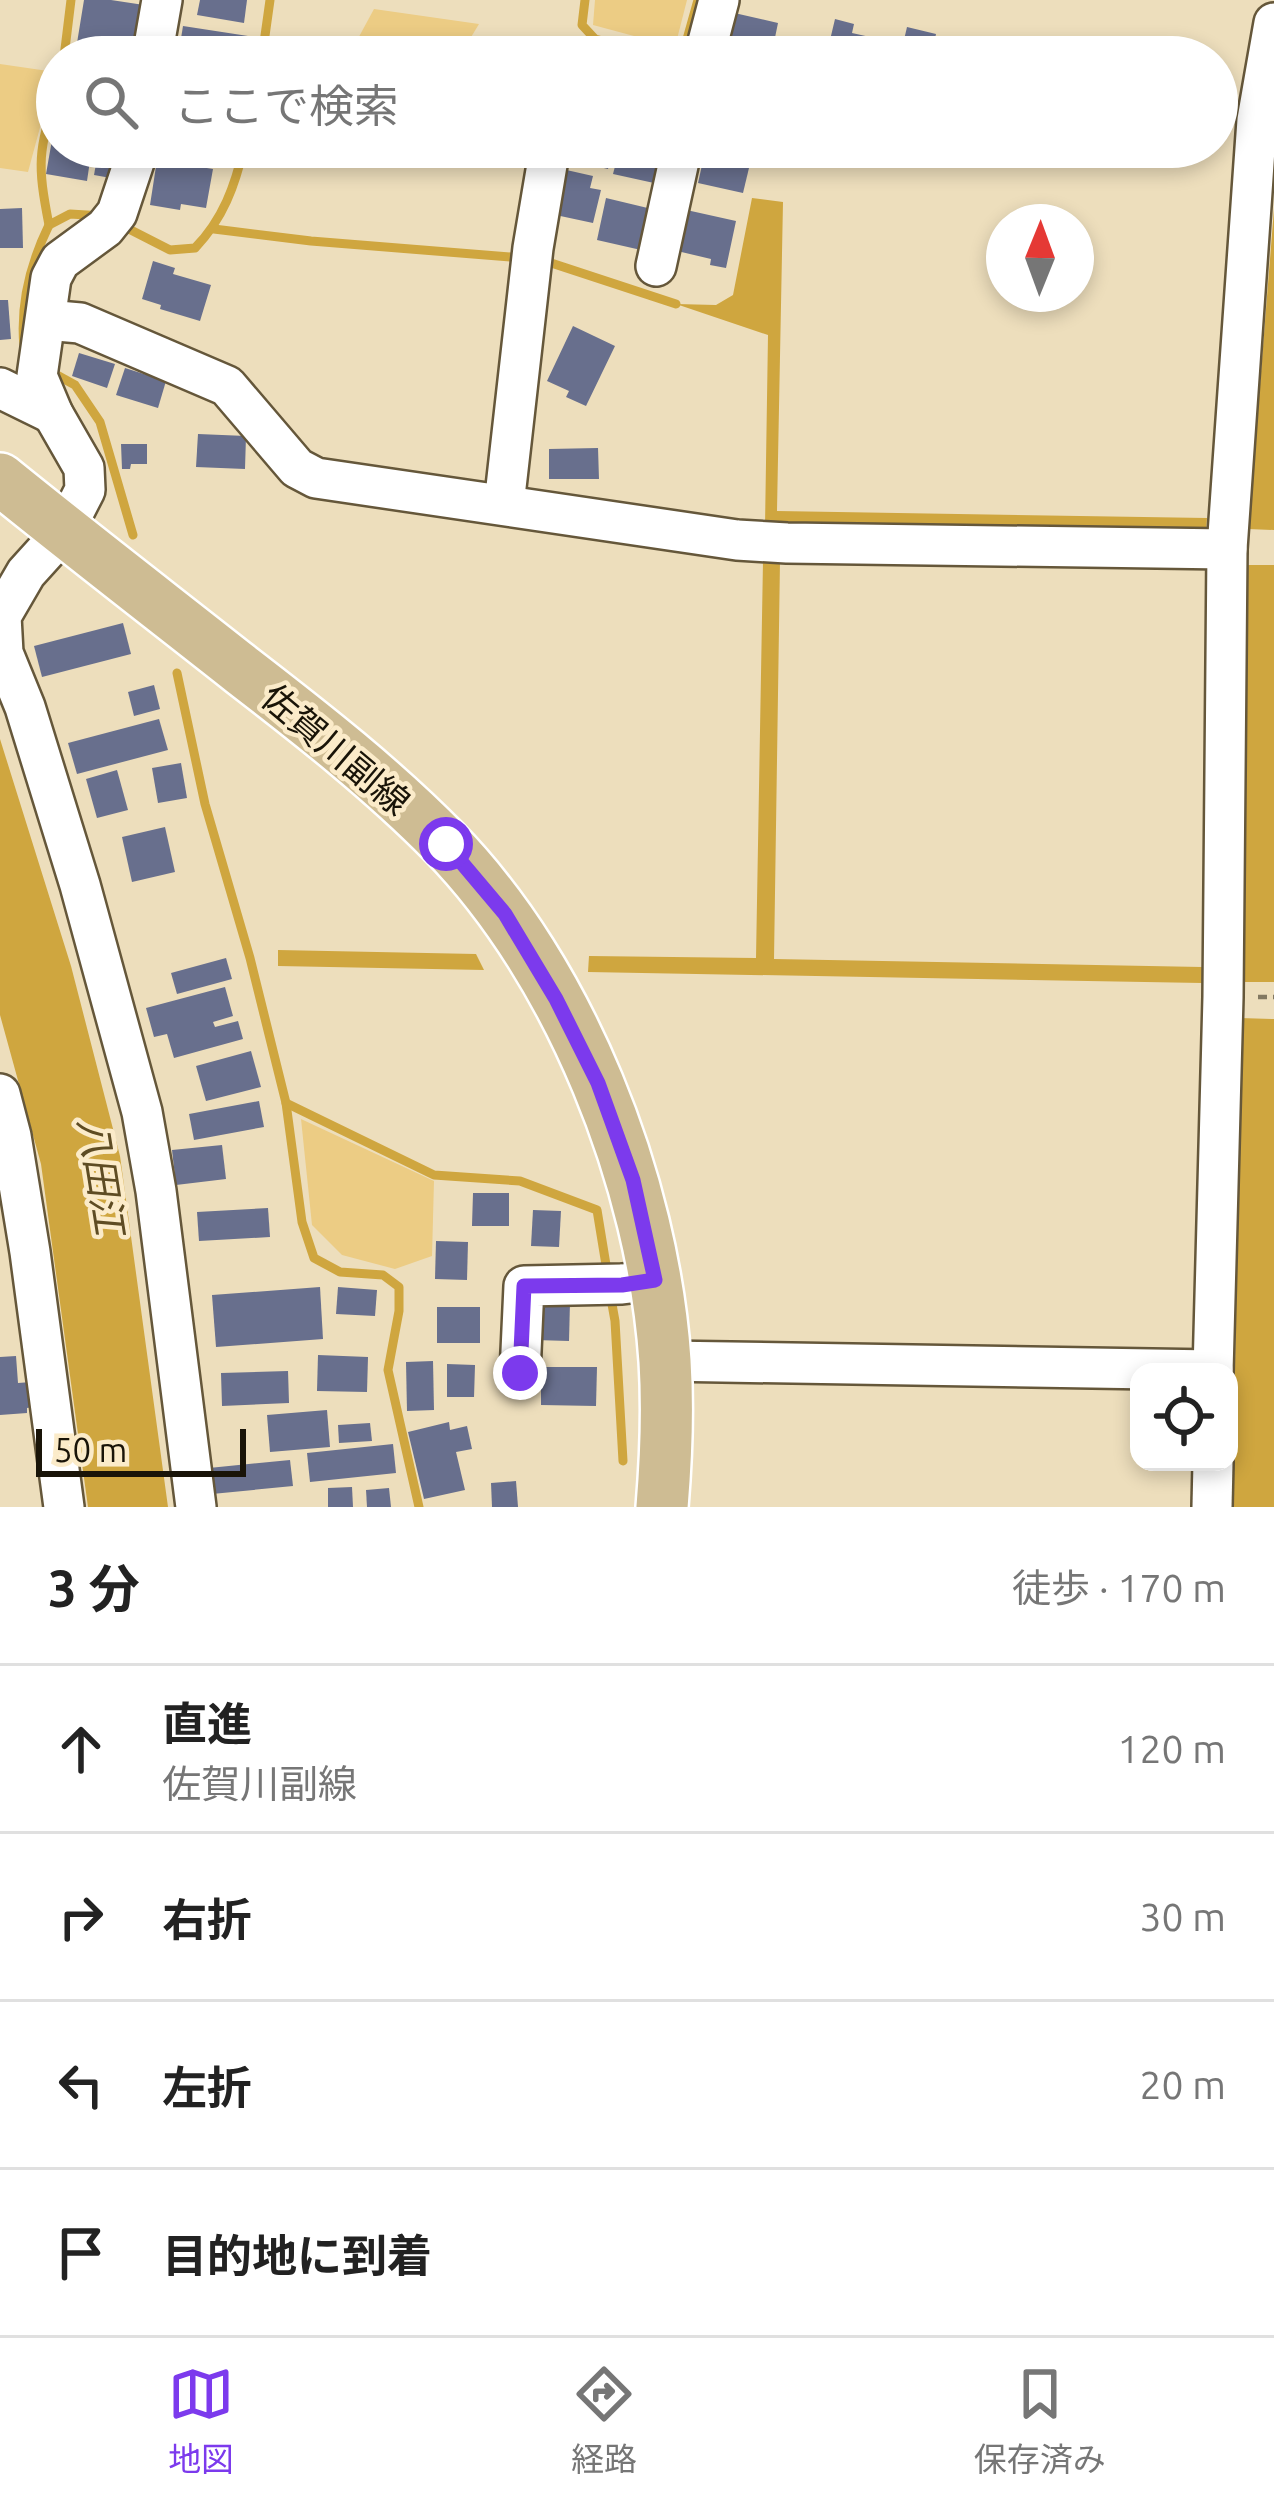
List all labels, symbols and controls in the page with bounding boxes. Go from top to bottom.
search box [36,36,1238,168]
icon: search [78,69,144,135]
text: ここで検索 [174,80,399,131]
north arrow [986,204,1094,312]
street label: 佐賀川副線 [254,675,418,823]
route start [419,817,473,871]
water label: 八田江 [72,1115,133,1241]
route end [493,1346,547,1400]
map controls [1130,1363,1238,1471]
button: locate [1130,1363,1238,1471]
scale bar [36,1423,246,1476]
text: 50 m [54,1431,127,1468]
text: 3 分 [48,1559,140,1617]
text: 徒歩 · 170 m [1012,1566,1226,1609]
text: 直進 [162,1698,252,1749]
icon: ahead [48,1716,114,1782]
text: 120 m [1117,1727,1226,1770]
text: 佐賀川副線 [162,1762,357,1805]
icon: right [48,1884,114,1950]
text: 右折 [162,1894,252,1945]
text: 30 m [1139,1895,1226,1938]
icon: left [48,2052,114,2118]
text: 左折 [162,2062,252,2113]
text: 20 m [1139,2063,1226,2106]
icon: arrive [48,2220,114,2286]
text: 目的地に到着 [162,2230,432,2281]
tab: 地図 [168,2361,234,2481]
tab: 経路 [571,2361,637,2481]
tab: 保存済み [974,2361,1106,2481]

